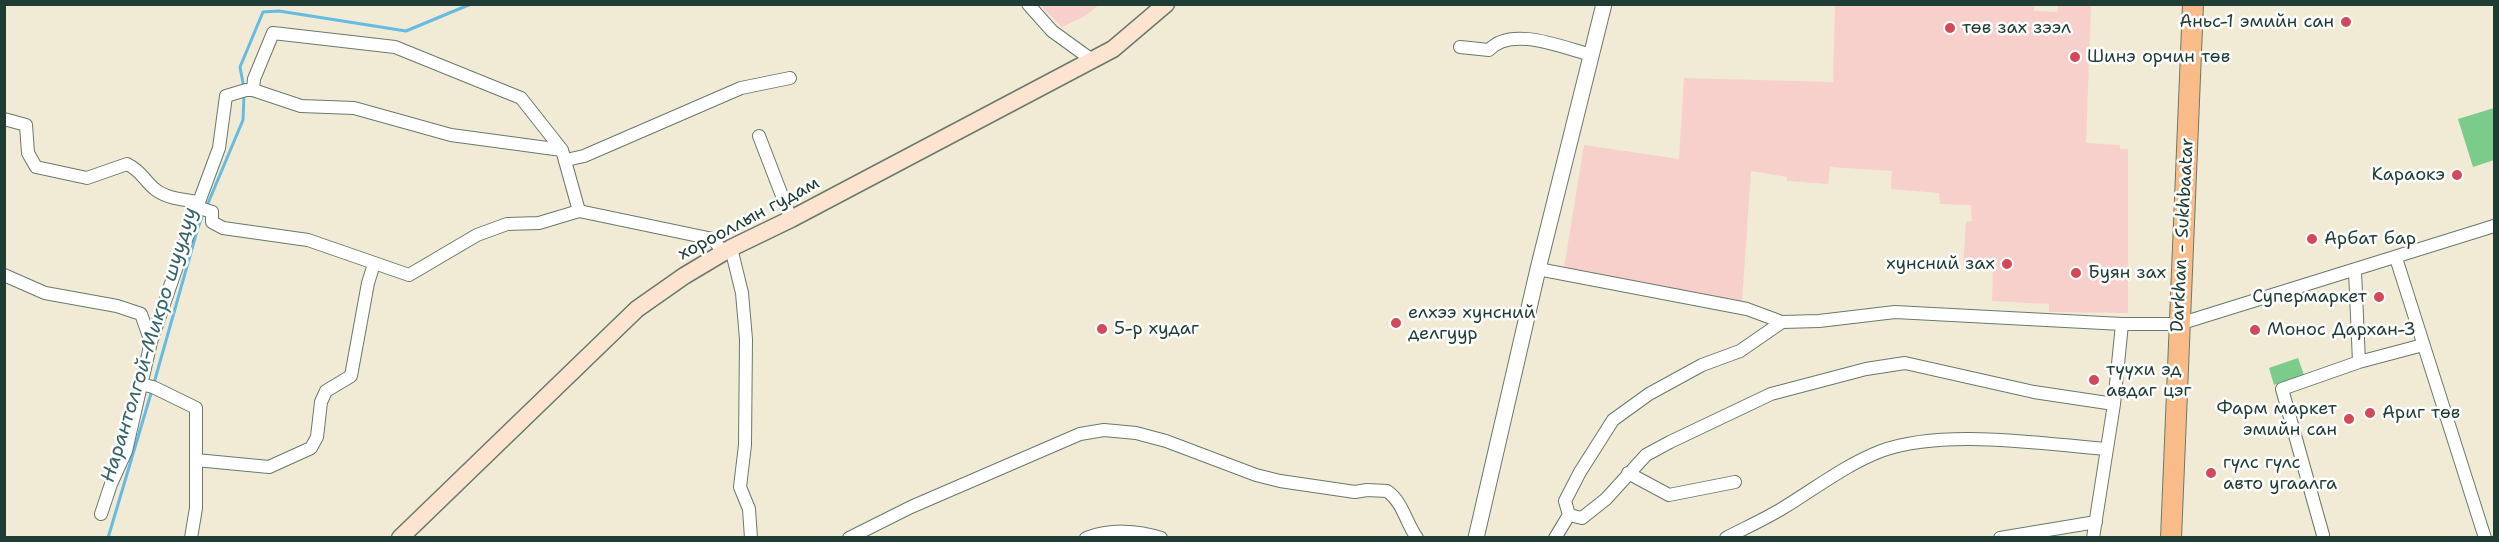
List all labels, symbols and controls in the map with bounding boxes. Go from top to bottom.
place label: Аньс-1 эмийн сан [2179,11,2334,33]
marker: Аньс-1 эмийн сан [2339,15,2353,29]
place label: төв зах зээл [1962,17,2071,39]
marker: төв зах зээл [1943,21,1957,35]
place label: Шинэ орчин төв [2087,46,2230,68]
marker: Шинэ орчин төв [2068,50,2082,64]
street label: Darkhan - Sukhbaatar [2167,137,2199,333]
place label: Караокэ [2372,164,2445,186]
marker: Караокэ [2450,168,2464,182]
street label: хорооллын гудам [675,173,823,265]
water label: Нарантолгой-Микро шуудуу [97,205,203,485]
place label: Арбат бар [2324,228,2416,250]
marker: Арбат бар [2305,232,2319,246]
place label: хунсний зах [1886,253,1995,275]
marker: хунсний зах [2000,257,2014,271]
place label: Буян зах [2088,262,2166,284]
marker: Буян зах [2069,266,2083,280]
place label: Супермаркет [2252,286,2367,308]
marker: Супермаркет [2372,290,2386,304]
place label: елхээ хунсний делгуур [1408,302,1535,344]
marker: елхээ хунсний делгуур [1389,316,1403,330]
place label: 5-р худаг [1114,318,1199,340]
place label: Монос Дархан-3 [2267,319,2416,341]
marker: 5-р худаг [1095,322,1109,336]
marker: Монос Дархан-3 [2248,323,2262,337]
place label: түүхи эд авдаг цэг [2106,359,2192,401]
marker: түүхи эд авдаг цэг [2087,373,2101,387]
place label: Фарм маркет эмийн сан [2216,398,2337,440]
place label: Ариг төв [2382,402,2460,424]
marker: Ариг төв [2363,406,2377,420]
marker: Фарм маркет эмийн сан [2342,412,2356,426]
place label: гүлс гүлс авто угаалга [2223,452,2337,494]
marker: гүлс гүлс авто угаалга [2204,466,2218,480]

